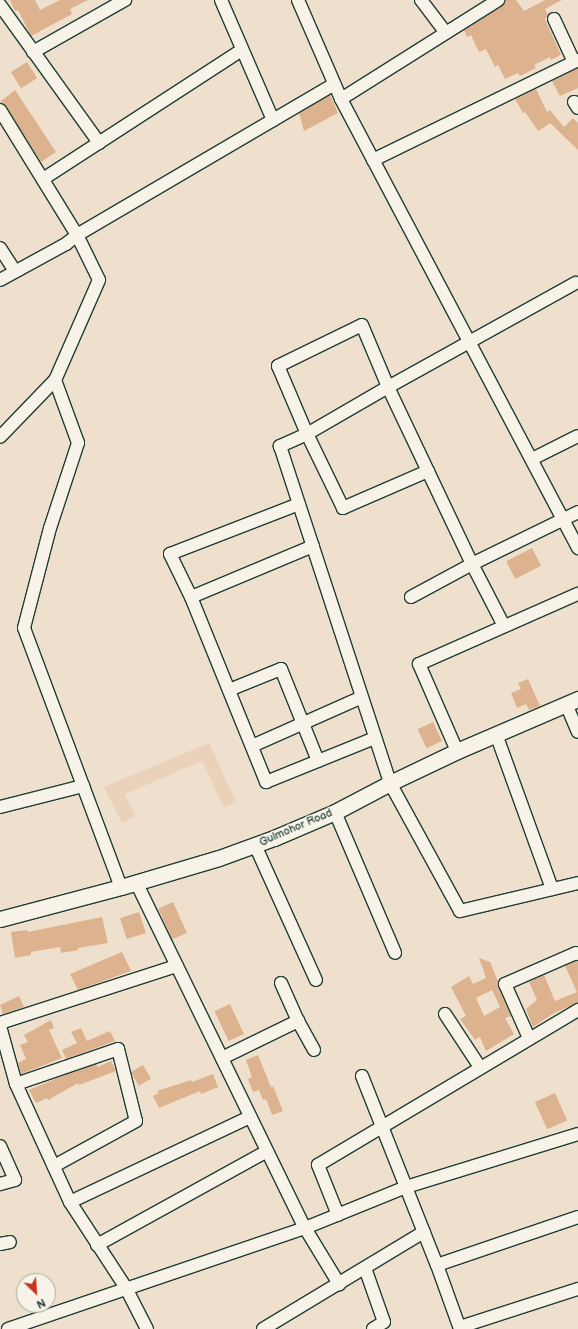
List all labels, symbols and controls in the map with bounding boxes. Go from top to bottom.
street label: Gulmohor Road [258,807,334,849]
north arrow [16,1273,56,1313]
text: N [34,1296,47,1311]

